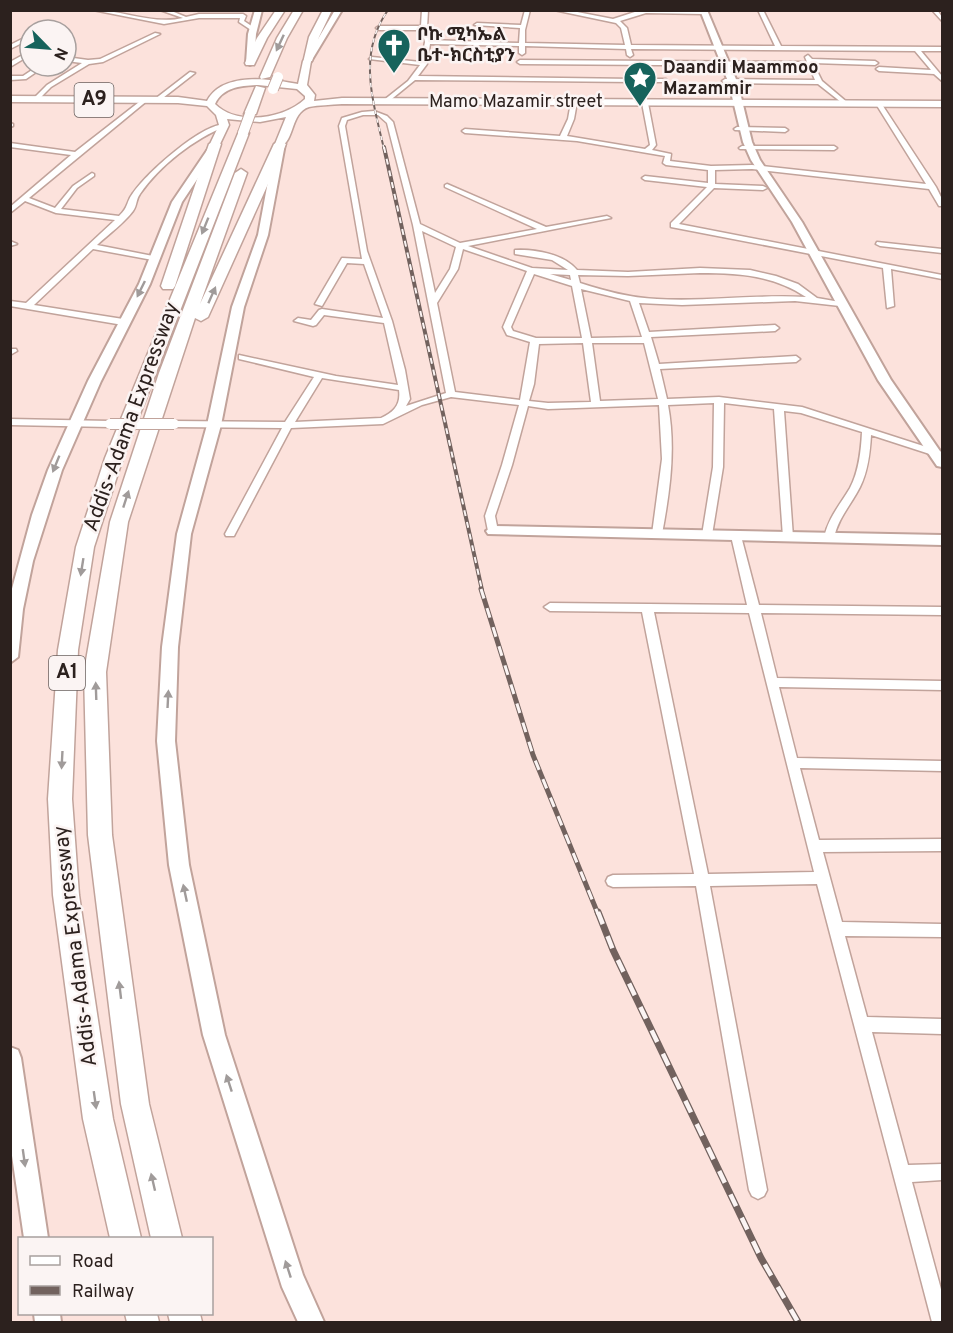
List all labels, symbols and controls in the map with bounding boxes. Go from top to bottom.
north arrow [18,18,78,78]
place label: ቦኩ ሚካኤል ቤተ-ክርስቲያን [417,24,516,68]
church icon: ቦኩ ሚካኤል ቤተ-ክርስቲያን [376,27,412,74]
one-way arrow [275,34,285,52]
text: N [48,44,71,63]
place label: Daandii Maammoo Mazammir [663,57,818,101]
place icon: Daandii Maammoo Mazammir [622,60,658,107]
road number: A9 [74,83,113,117]
street label: Mamo Mazamir street [429,91,603,114]
one-way arrow [200,217,210,235]
one-way arrow [137,281,146,298]
one-way arrow [207,286,216,303]
street label: Addis-Adama Expressway [78,298,186,536]
one-way arrow [51,456,61,474]
one-way arrow [122,490,131,508]
one-way arrow [77,557,86,576]
road number: A1 [49,656,85,690]
one-way arrow [91,682,100,701]
one-way arrow [163,690,172,709]
one-way arrow [57,751,67,770]
street label: Addis-Adama Expressway [48,824,104,1068]
one-way arrow [180,883,189,902]
one-way arrow [115,980,125,999]
one-way arrow [224,1074,233,1092]
one-way arrow [91,1091,100,1110]
one-way arrow [20,1148,29,1167]
one-way arrow [147,1172,157,1191]
legend [18,1237,213,1315]
text: Road [72,1251,114,1274]
one-way arrow [283,1260,292,1278]
text: Railway [72,1281,134,1304]

